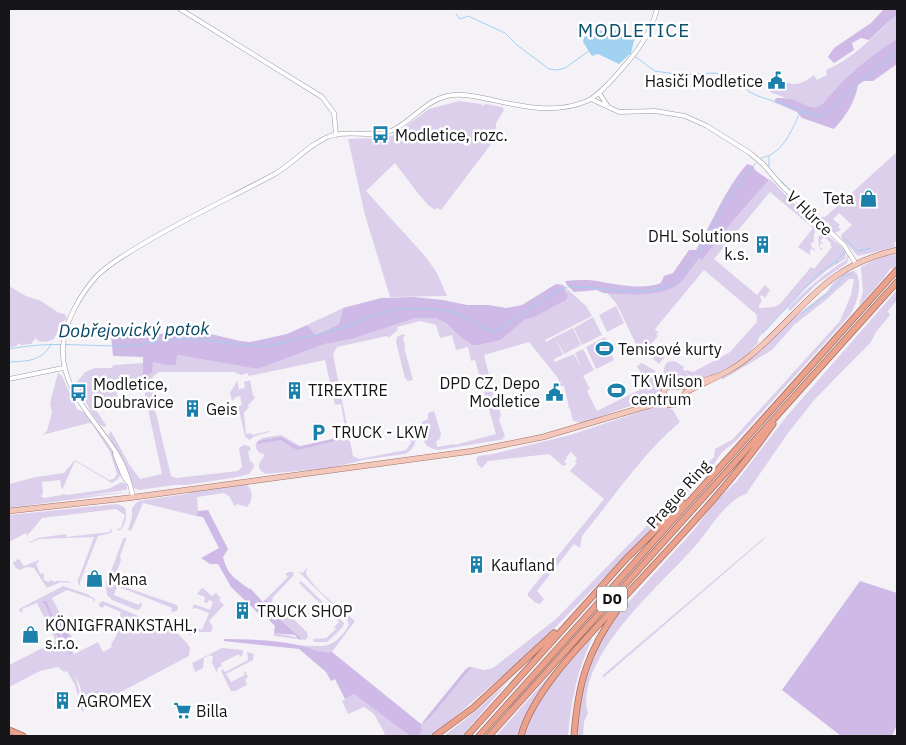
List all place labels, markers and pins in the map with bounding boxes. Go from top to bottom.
place label: Hasiči Modletice [645,71,763,91]
public building icon: Hasiči Modletice [767,71,787,91]
bus stop icon: Modletice, rozc. [371,125,391,145]
place label: Modletice, rozc. [395,125,508,145]
place label: Teta [823,188,854,208]
shop icon: Teta [858,188,878,208]
place label: DHL Solutions k.s. [648,226,749,264]
building icon: DHL Solutions k.s. [753,235,773,255]
sports icon: Tenisové kurty [594,339,614,359]
place label: Tenisové kurty [618,339,722,359]
place label: TK Wilson centrum [631,371,703,409]
place label: DPD CZ, Depo Modletice [439,373,540,411]
place label: Modletice, Doubravice [93,374,174,412]
building icon: TIREXTIRE [284,380,304,400]
place label: TIREXTIRE [308,380,388,400]
sports icon: TK Wilson centrum [607,380,627,400]
public building icon: DPD CZ, Depo Modletice [544,382,564,402]
bus stop icon: Modletice, Doubravice [69,383,89,403]
building icon: Geis [182,399,202,419]
place label: Geis [206,399,238,419]
parking icon: TRUCK - LKW [308,422,328,442]
place label: TRUCK - LKW [332,422,428,442]
building icon: Kaufland [467,555,487,575]
place label: Kaufland [491,555,555,575]
shop icon: Mana [84,569,104,589]
place label: Mana [108,569,148,589]
building icon: TRUCK SHOP [233,601,253,621]
place label: TRUCK SHOP [257,601,353,621]
place label: KÖNIGFRANKSTAHL, s.r.o. [45,615,197,653]
shop icon: KÖNIGFRANKSTAHL, s.r.o. [21,624,41,644]
building icon: AGROMEX [53,691,73,711]
place label: AGROMEX [77,691,152,711]
supermarket icon: Billa [172,701,192,721]
place label: Billa [196,701,228,721]

